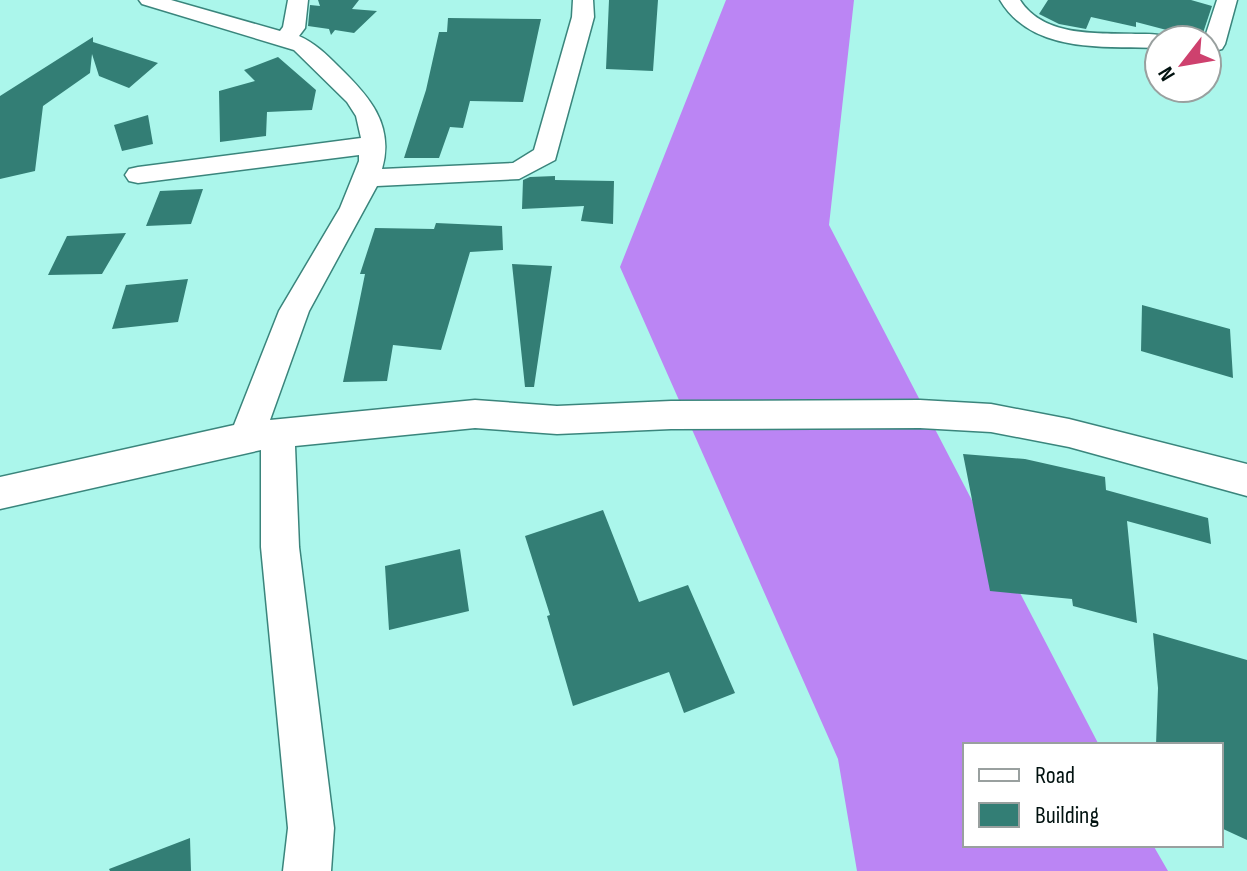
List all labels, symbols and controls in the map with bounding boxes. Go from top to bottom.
north arrow [1143,24,1223,104]
text: N [1153,62,1182,86]
legend [963,743,1223,847]
text: Road [1035,761,1075,790]
text: Building [1035,801,1099,830]

